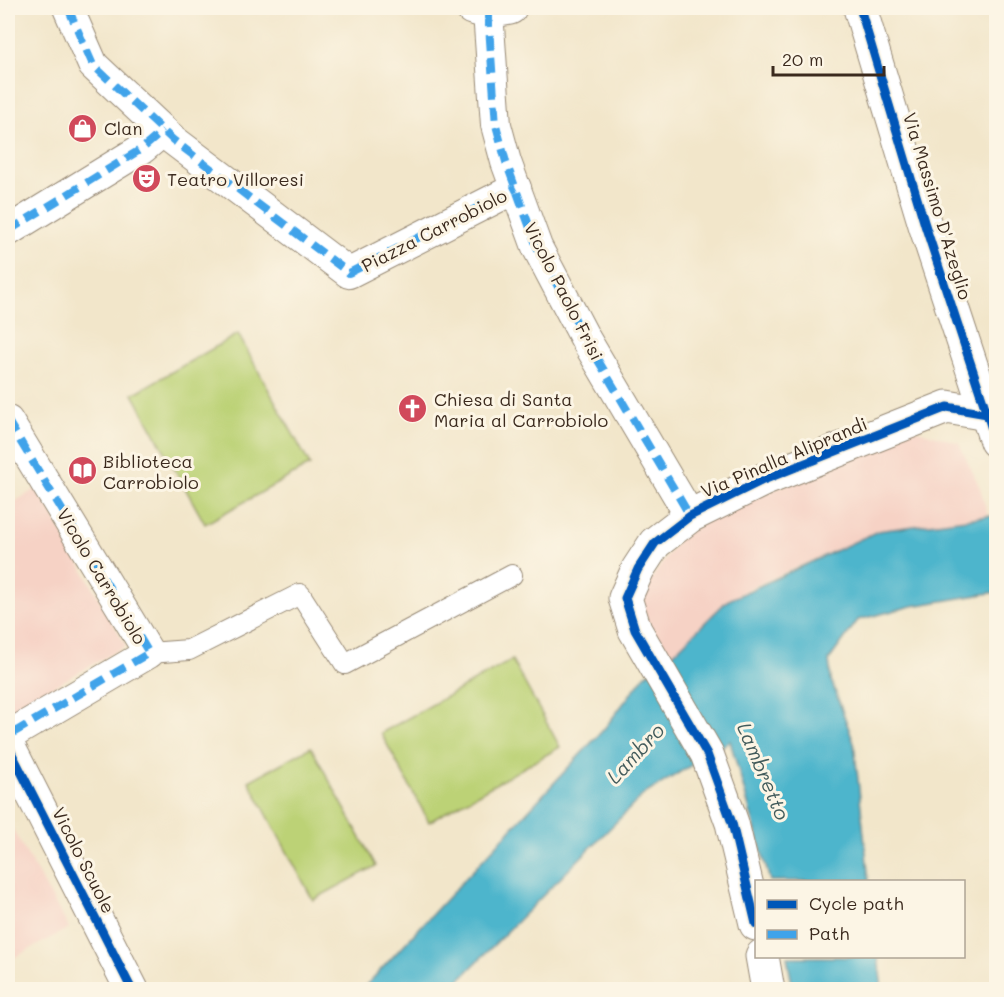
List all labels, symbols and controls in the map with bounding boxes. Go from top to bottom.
scale bar [773,39,884,77]
text: 20 m [782,47,823,71]
street label: Via Massimo D'Azeglio [898,109,978,303]
shop icon: Clan [67,112,99,144]
place label: Clan [104,116,143,140]
theatre icon: Teatro Villoresi [130,163,162,195]
place label: Teatro Villoresi [167,167,304,191]
street label: Piazza Carrobiolo [357,183,511,277]
street label: Vicolo Paolo Frisi [519,218,609,364]
place label: Chiesa di Santa Maria al Carrobiolo [434,387,609,432]
church icon: Chiesa di Santa Maria al Carrobiolo [397,393,429,425]
street label: Via Pinalla Aliprandi [697,411,871,503]
place label: Biblioteca Carrobiolo [103,449,199,494]
library icon: Biblioteca Carrobiolo [66,455,98,487]
street label: Vicolo Carrobiolo [52,503,152,649]
water label: Lambro [600,717,670,789]
water label: Lambretto [732,718,796,824]
street label: Vicolo Scuole [47,803,121,917]
legend [755,880,965,958]
text: Cycle path [809,891,904,915]
text: Path [809,921,849,945]

